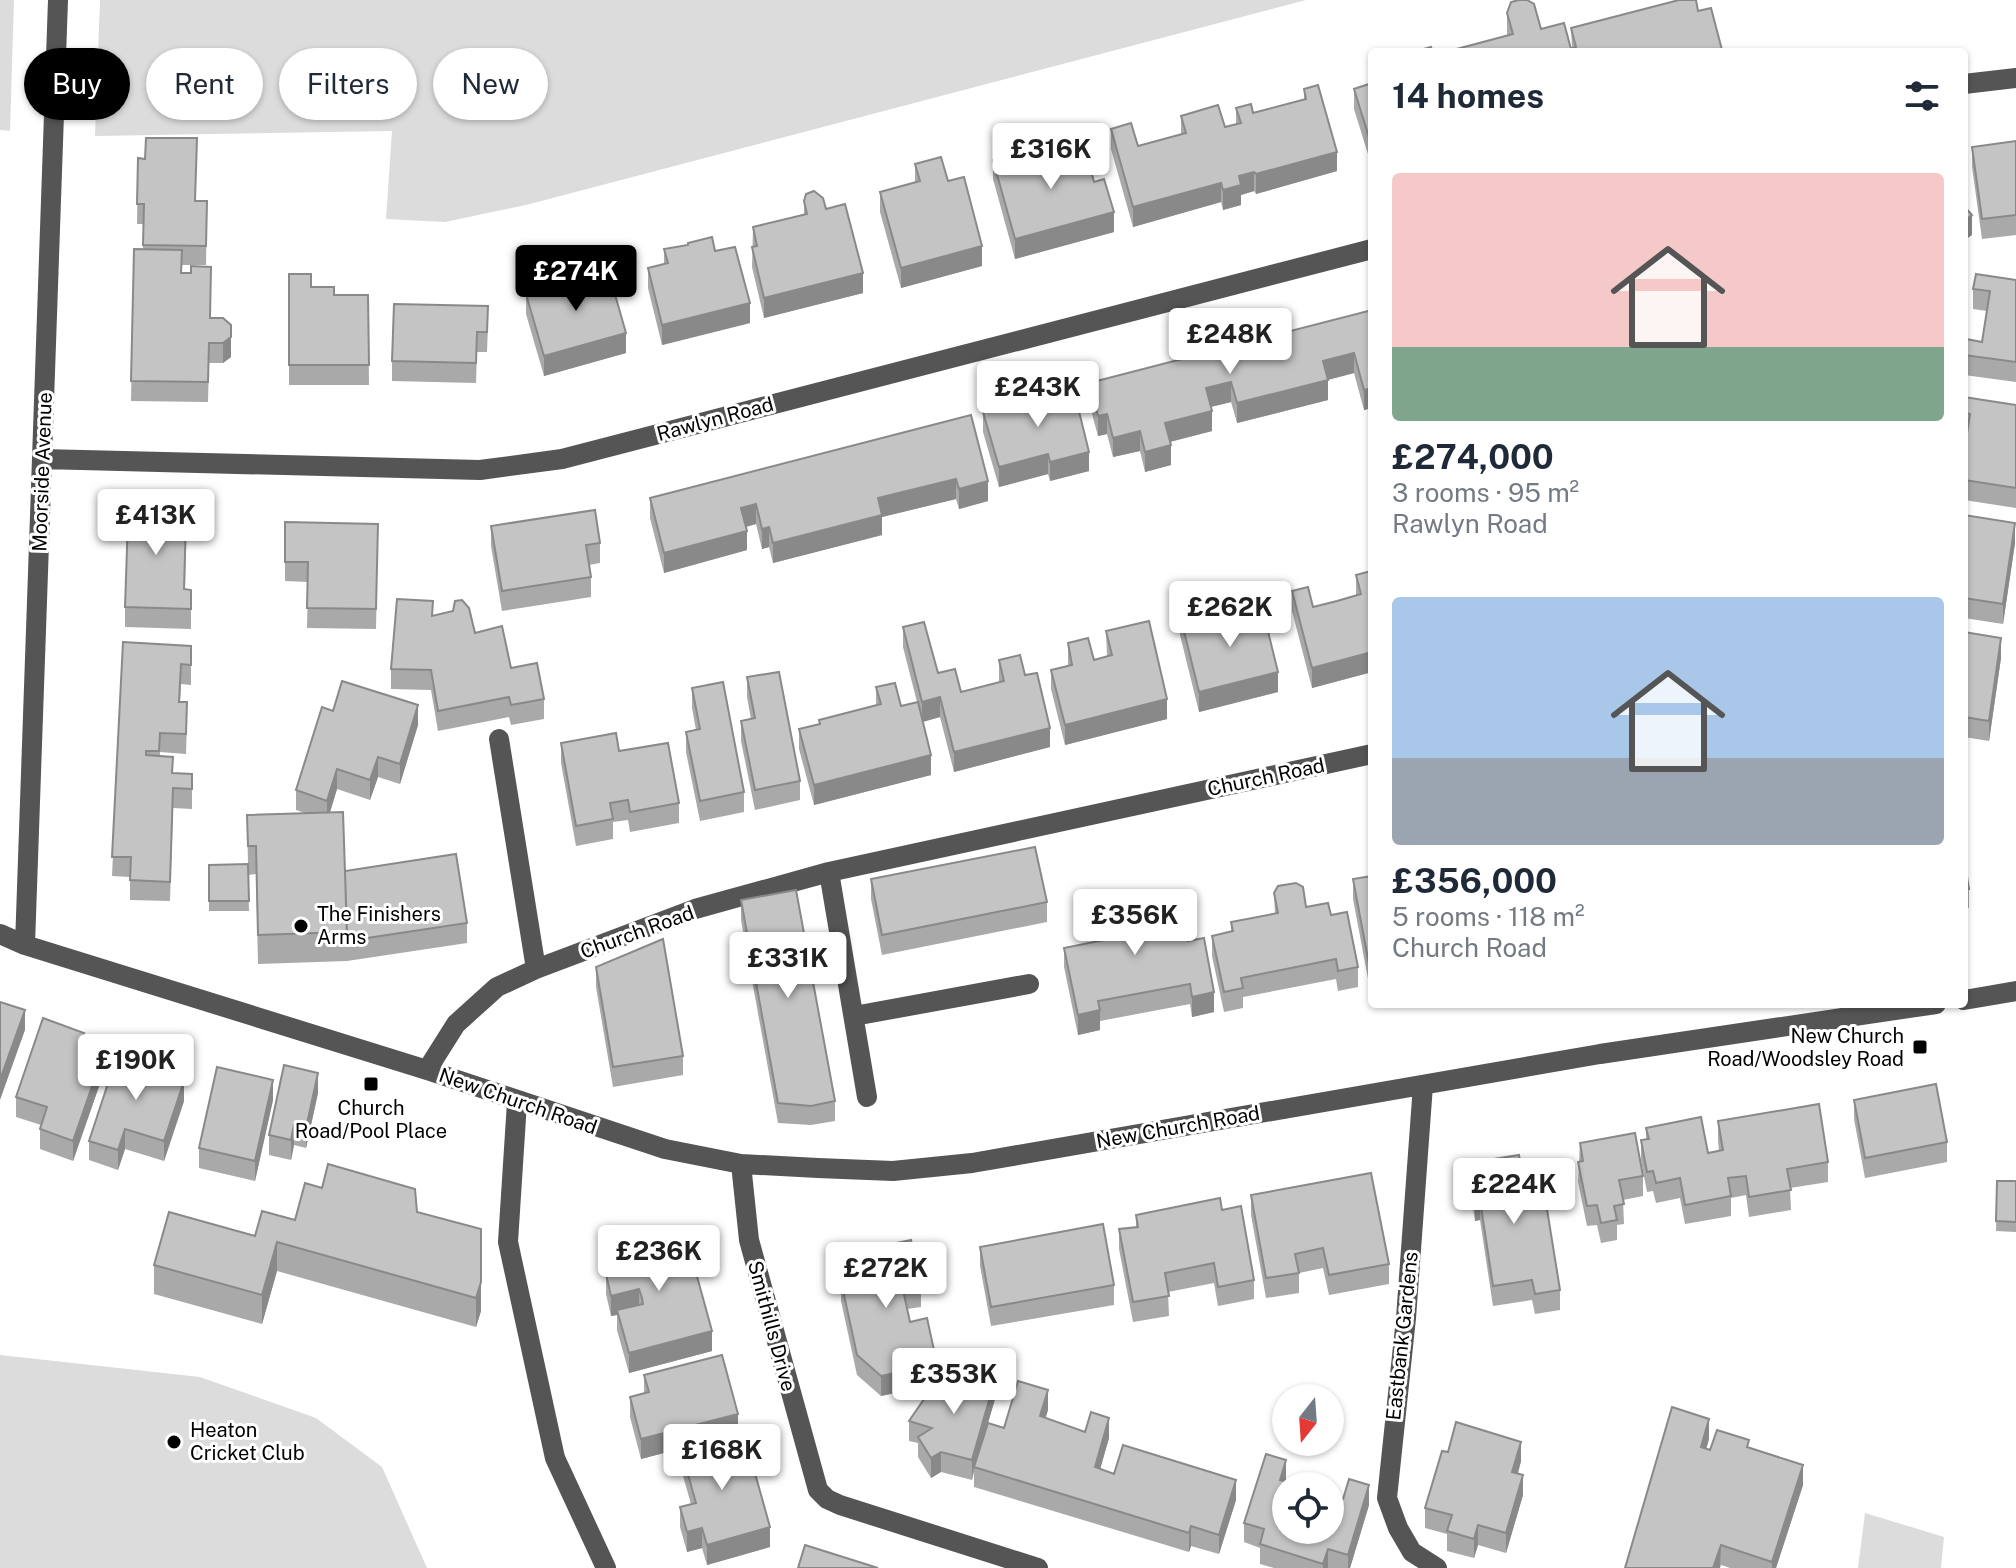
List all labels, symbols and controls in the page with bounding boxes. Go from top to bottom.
chip: Buy [24,48,130,120]
chip: Rent [146,48,263,120]
chip: Filters [279,48,417,120]
chip: New [433,48,548,120]
icon: filters [1900,74,1944,118]
text: 14 homes [1392,76,1544,116]
pin: £316K [995,123,1107,191]
text: £316K [1010,133,1092,164]
icon: home [1596,225,1740,369]
pin: £274K [520,245,632,313]
text: £274K [533,255,619,286]
pin: £248K [1174,308,1286,376]
text: £248K [1187,318,1273,349]
pin: £243K [982,361,1094,429]
text: £243K [995,371,1081,402]
street label: Moorside Avenue [27,392,57,552]
street label: Rawlyn Road [654,392,776,446]
text: £274,000 [1392,437,1554,477]
text: 3 rooms · 95 m² [1392,477,1579,508]
pin: £413K [100,489,212,557]
text: £413K [116,499,196,530]
text: Rawlyn Road [1392,508,1548,539]
pin: £262K [1174,581,1286,649]
text: £262K [1187,591,1273,622]
icon: home [1596,649,1740,793]
street label: Church Road [1205,753,1327,801]
text: £356,000 [1392,861,1557,901]
pin: £356K [1079,889,1191,957]
text: £356K [1091,899,1179,930]
street label: Church Road [577,900,697,964]
text: 5 rooms · 118 m² [1392,901,1585,932]
place label: The Finishers Arms [317,902,441,949]
marker: The Finishers Arms [292,917,310,935]
pin: £331K [732,932,844,1000]
text: Church Road [1392,932,1547,963]
text: £331K [747,942,829,973]
place label: New Church Road/Woodsley Road [1707,1024,1904,1071]
pin: £190K [80,1034,192,1102]
marker: New Church Road/Woodsley Road [1911,1038,1929,1056]
text: £190K [96,1044,176,1075]
street label: New Church Road [436,1063,600,1139]
marker: Church Road/Pool Place [362,1075,380,1093]
place label: Church Road/Pool Place [295,1096,447,1143]
street label: New Church Road [1094,1101,1262,1153]
pin: £224K [1458,1158,1570,1226]
text: £224K [1471,1168,1557,1199]
pin: £236K [603,1225,715,1293]
text: £236K [616,1235,702,1266]
pin: £272K [830,1242,942,1310]
street label: Eastbank Gardens [1381,1250,1423,1422]
text: £272K [844,1252,928,1283]
street label: Smithills Drive [743,1258,801,1394]
pin: £353K [898,1348,1010,1416]
text: £353K [910,1358,998,1389]
north arrow [1272,1384,1344,1456]
map controls [1272,1384,1344,1544]
place label: Heaton Cricket Club [190,1418,305,1465]
pin: £168K [666,1424,778,1492]
marker: Heaton Cricket Club [165,1433,183,1451]
text: £168K [681,1434,763,1465]
button: locate [1272,1472,1344,1544]

